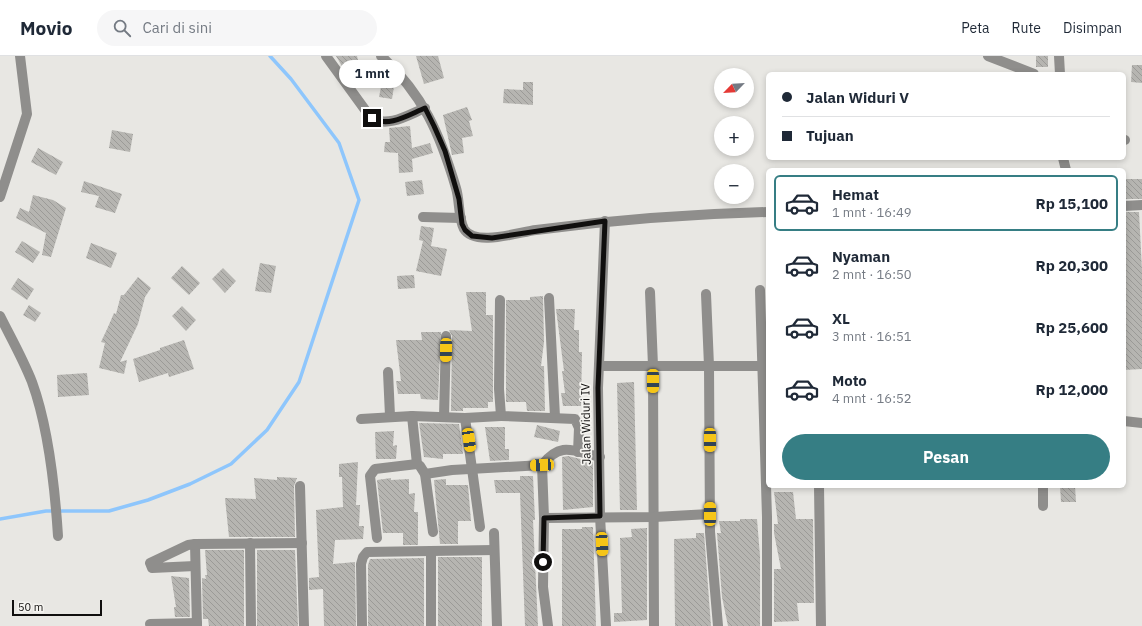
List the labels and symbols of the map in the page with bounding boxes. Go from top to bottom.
callout: 1 mnt [339,60,405,88]
north arrow [714,68,754,108]
route end [363,109,381,127]
car [440,338,452,362]
car [647,369,659,393]
street label: Jalan Widuri IV [577,382,594,465]
car [461,427,477,453]
car [704,428,716,452]
car [530,458,554,472]
car [704,502,716,526]
car [595,532,609,556]
route start [534,553,552,571]
scale bar [12,598,102,617]

